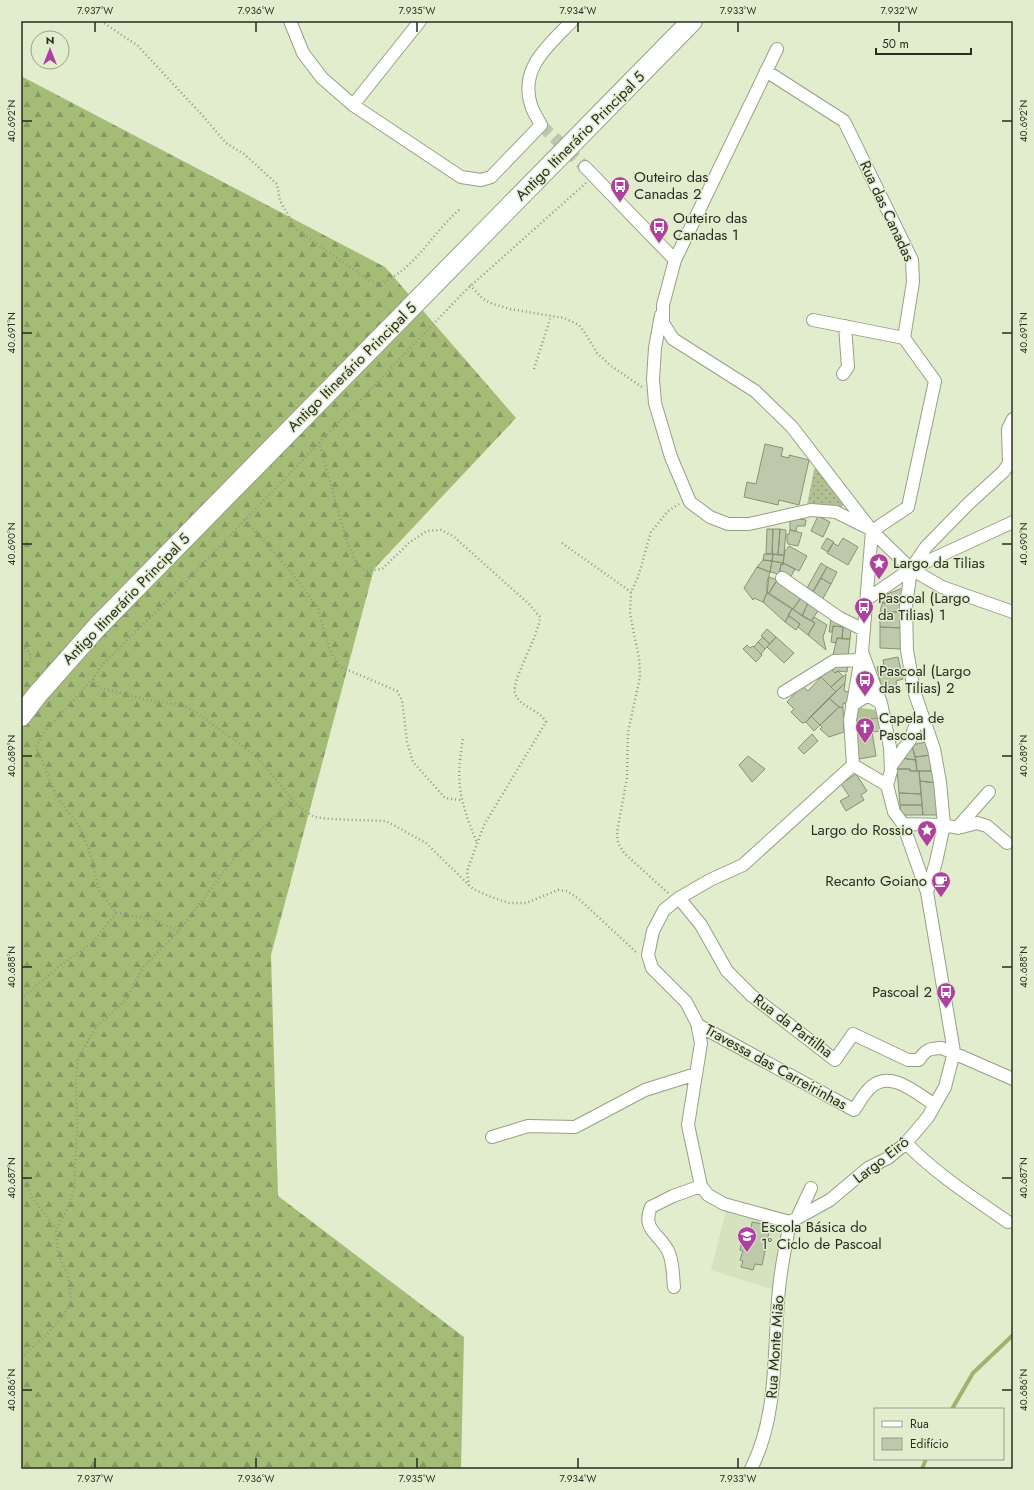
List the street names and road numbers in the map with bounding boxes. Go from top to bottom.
street label: Antigo Itinerário Principal 5 [510,66,650,206]
street label: Rua das Canadas [854,157,920,265]
street label: Antigo Itinerário Principal 5 [282,297,422,437]
street label: Antigo Itinerário Principal 5 [57,528,195,670]
street label: Rua da Partilha [749,989,837,1063]
street label: Travessa das Carreirinhas [701,1019,851,1115]
street label: Largo Eirô [848,1131,914,1189]
street label: Rua Monte Mião [760,1295,790,1399]

